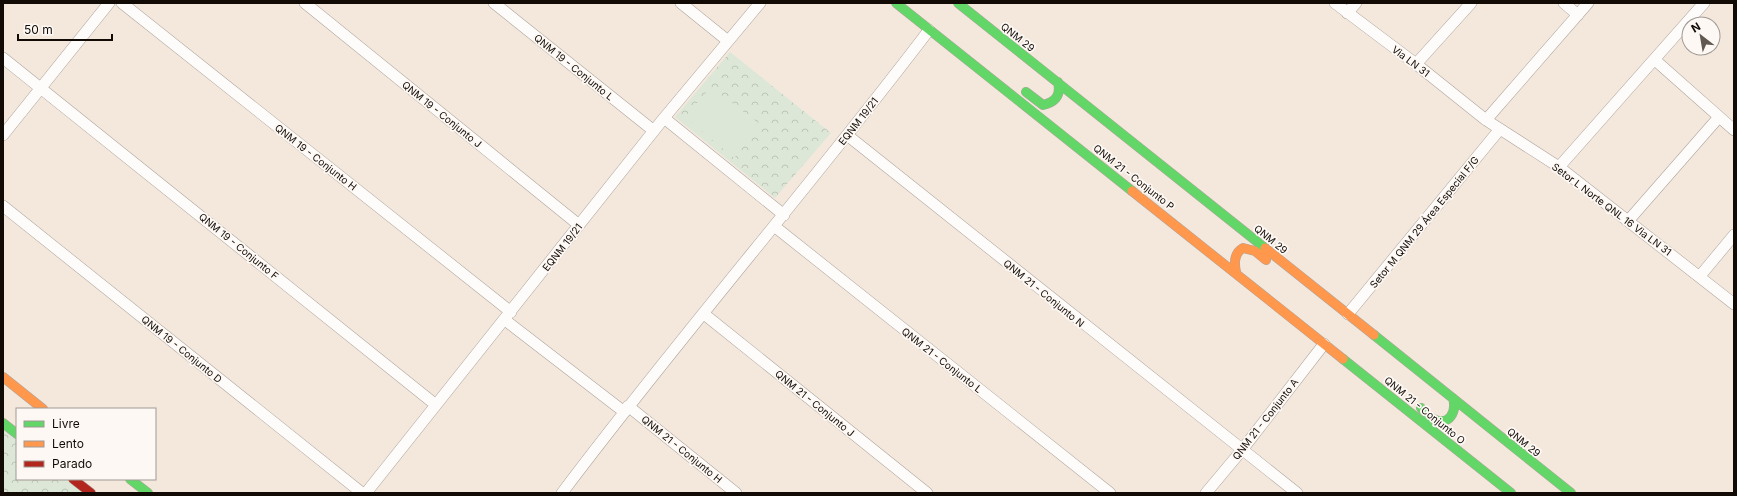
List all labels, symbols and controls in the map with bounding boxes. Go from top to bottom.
scale bar [18,16,112,42]
north arrow [1681,16,1721,56]
text: N [1689,19,1703,36]
street label: QNM 29 [999,20,1037,54]
text: 50 m [24,22,53,37]
street label: QNM 19 - Conjunto L [532,31,616,103]
street label: Via LN 31 [1390,43,1432,79]
street label: QNM 19 - Conjunto J [400,78,484,150]
street label: EQNM 19/21 [836,95,880,147]
street label: QNM 19 - Conjunto H [273,121,359,193]
street label: QNM 21 - Conjunto P [1091,142,1177,212]
street label: Setor M QNM 29 Área Especial F/G [1366,153,1481,290]
street label: Setor L Norte QNL 16 Via LN 31 [1550,160,1674,258]
street label: QNM 19 - Conjunto F [197,210,281,282]
street label: EQNM 19/21 [540,221,584,273]
street label: QNM 29 [1252,222,1290,256]
street label: QNM 21 - Conjunto N [1001,257,1087,329]
street label: QNM 19 - Conjunto D [139,313,225,385]
street label: QNM 21 - Conjunto L [899,325,985,395]
street label: QNM 21 - Conjunto J [773,367,857,439]
street label: QNM 21 - Conjunto O [1382,374,1468,447]
street label: QNM 21 - Conjunto A [1230,376,1300,462]
legend [16,408,156,480]
street label: QNM 21 - Conjunto H [639,413,725,485]
text: Livre [52,416,80,431]
street label: QNM 29 [1505,425,1543,459]
text: Lento [52,436,84,451]
text: Parado [52,456,92,471]

